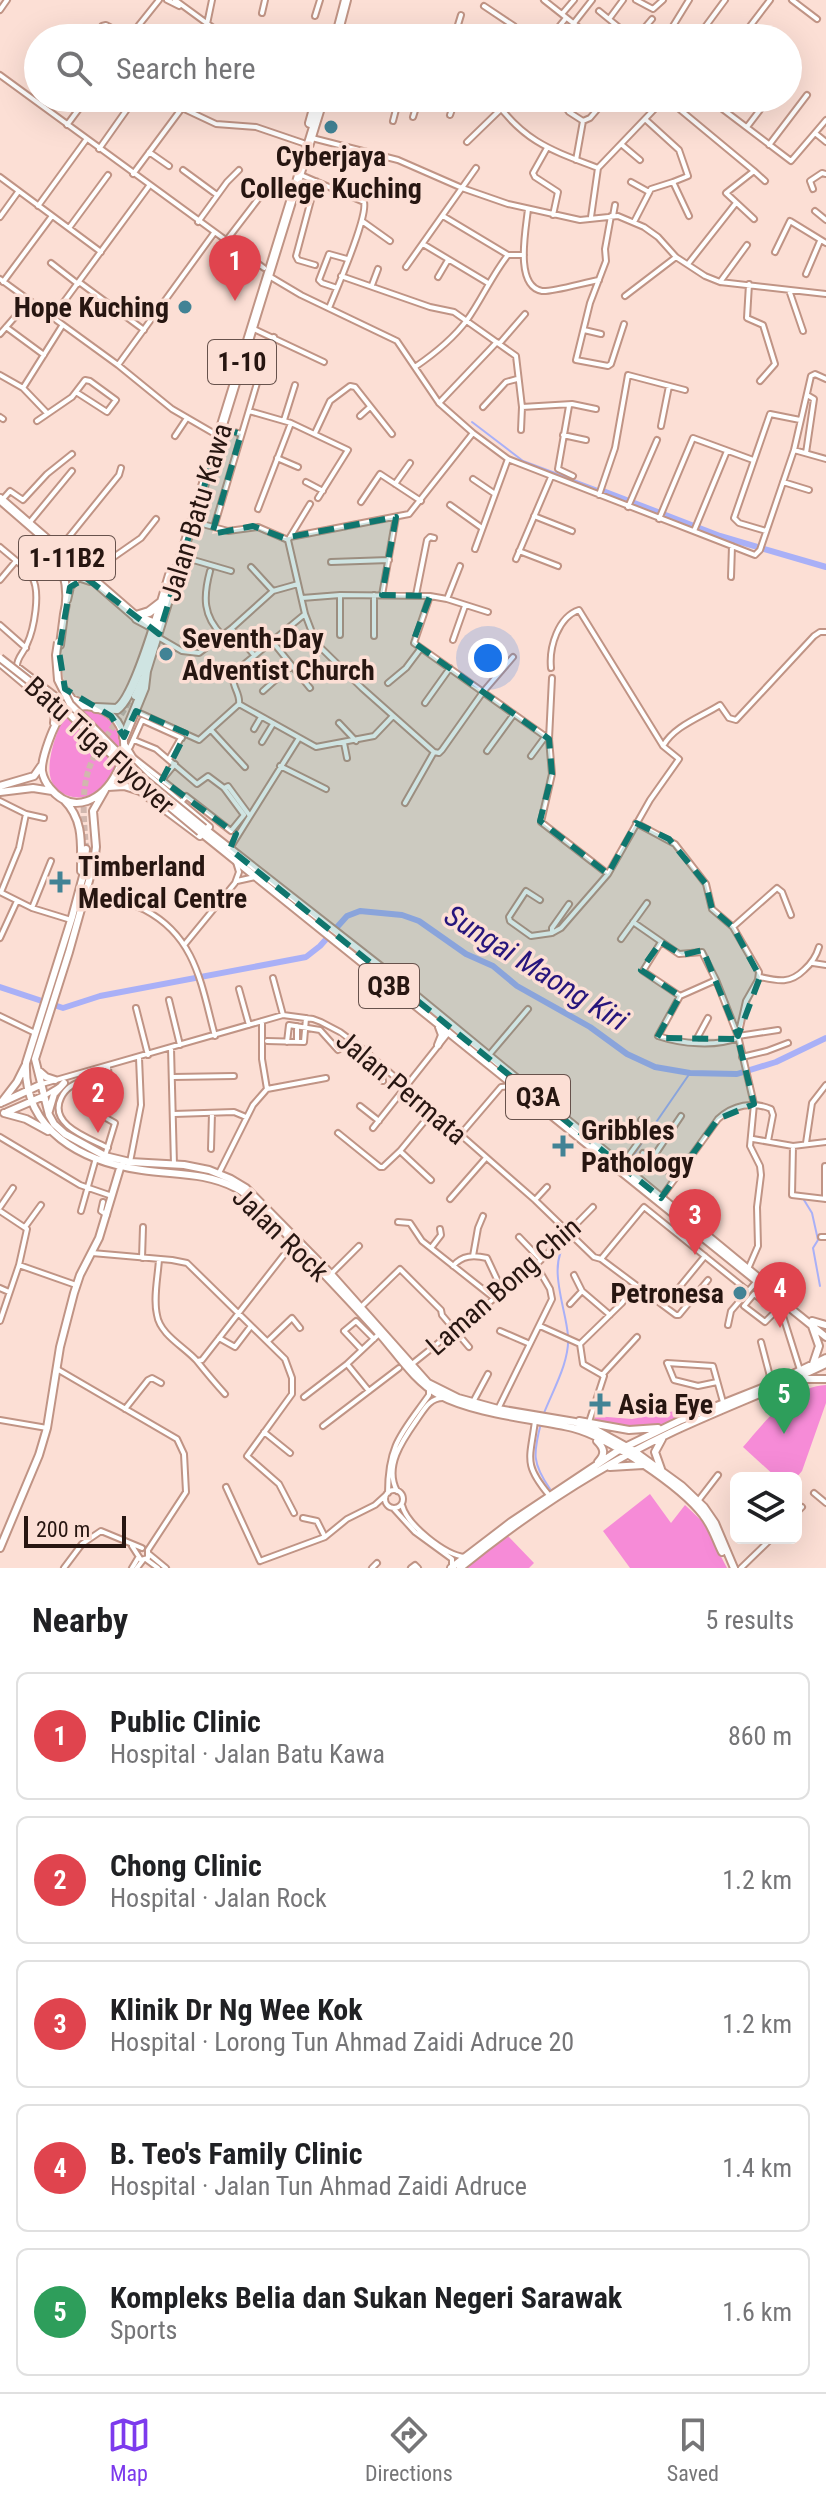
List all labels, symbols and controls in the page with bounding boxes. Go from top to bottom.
search box [24,24,802,112]
icon: search [52,46,96,90]
text: Search here [116,51,256,86]
marker: Cyberjaya College Kuching [322,118,340,136]
place label: Cyberjaya College Kuching [240,140,422,205]
pin: 1 [209,235,261,301]
place label: Hope Kuching [14,291,169,324]
marker: Hope Kuching [176,298,194,316]
road number: 1-10 [208,340,276,384]
street label: Jalan Batu Kawa [154,419,239,605]
road number: 1-11B2 [19,536,115,580]
place label: Seventh-Day Adventist Church [182,622,375,687]
your location [468,638,508,678]
marker: Seventh-Day Adventist Church [157,645,175,663]
street label: Batu Tiga Flyover [18,670,181,821]
place label: Timberland Medical Centre [78,850,247,915]
marker: Timberland Medical Centre [49,871,71,893]
water label: Sungai Maong Kiri [438,897,634,1038]
road number: Q3B [359,964,419,1008]
street label: Jalan Permata [330,1023,474,1151]
pin: 2 [72,1067,124,1133]
road number: Q3A [506,1075,570,1119]
place label: Gribbles Pathology [581,1114,694,1179]
marker: Gribbles Pathology [552,1135,574,1157]
street label: Jalan Rock [226,1180,336,1289]
pin: 3 [669,1189,721,1255]
street label: Laman Bong Chin [419,1210,587,1362]
pin: 4 [754,1262,806,1328]
place label: Petronesa [610,1277,724,1310]
marker: Petronesa [731,1284,749,1302]
pin: 5 [758,1368,810,1434]
place label: Asia Eye [618,1388,713,1421]
marker: Asia Eye [589,1393,611,1415]
map controls [730,1472,802,1544]
button: layers [730,1472,802,1544]
scale bar [24,1512,126,1548]
text: 200 m [36,1517,90,1542]
text: Nearby [32,1600,128,1640]
text: 5 results [705,1605,794,1635]
text: Public Clinic [110,1704,261,1739]
text: 1 [53,1721,67,1751]
text: 860 m [728,1721,792,1751]
text: Hospital · Jalan Batu Kawa [110,1739,385,1769]
text: Chong Clinic [110,1848,262,1883]
text: 2 [53,1865,67,1895]
text: 1.2 km [722,1865,792,1895]
text: Hospital · Jalan Rock [110,1883,327,1913]
text: Klinik Dr Ng Wee Kok [110,1992,363,2027]
text: 3 [53,2009,67,2039]
text: 1.2 km [722,2009,792,2039]
text: Hospital · Lorong Tun Ahmad Zaidi Adruce 20 [110,2027,574,2057]
text: B. Teo's Family Clinic [110,2136,362,2171]
text: 4 [53,2153,67,2183]
text: 1.4 km [722,2153,792,2183]
text: Hospital · Jalan Tun Ahmad Zaidi Adruce [110,2171,527,2201]
text: Kompleks Belia dan Sukan Negeri Sarawak [110,2280,622,2315]
text: 5 [53,2297,67,2327]
text: 1.6 km [722,2297,792,2327]
text: Sports [110,2315,177,2345]
tab: Map [107,2413,151,2486]
tab: Directions [365,2413,453,2486]
tab: Saved [667,2413,719,2486]

